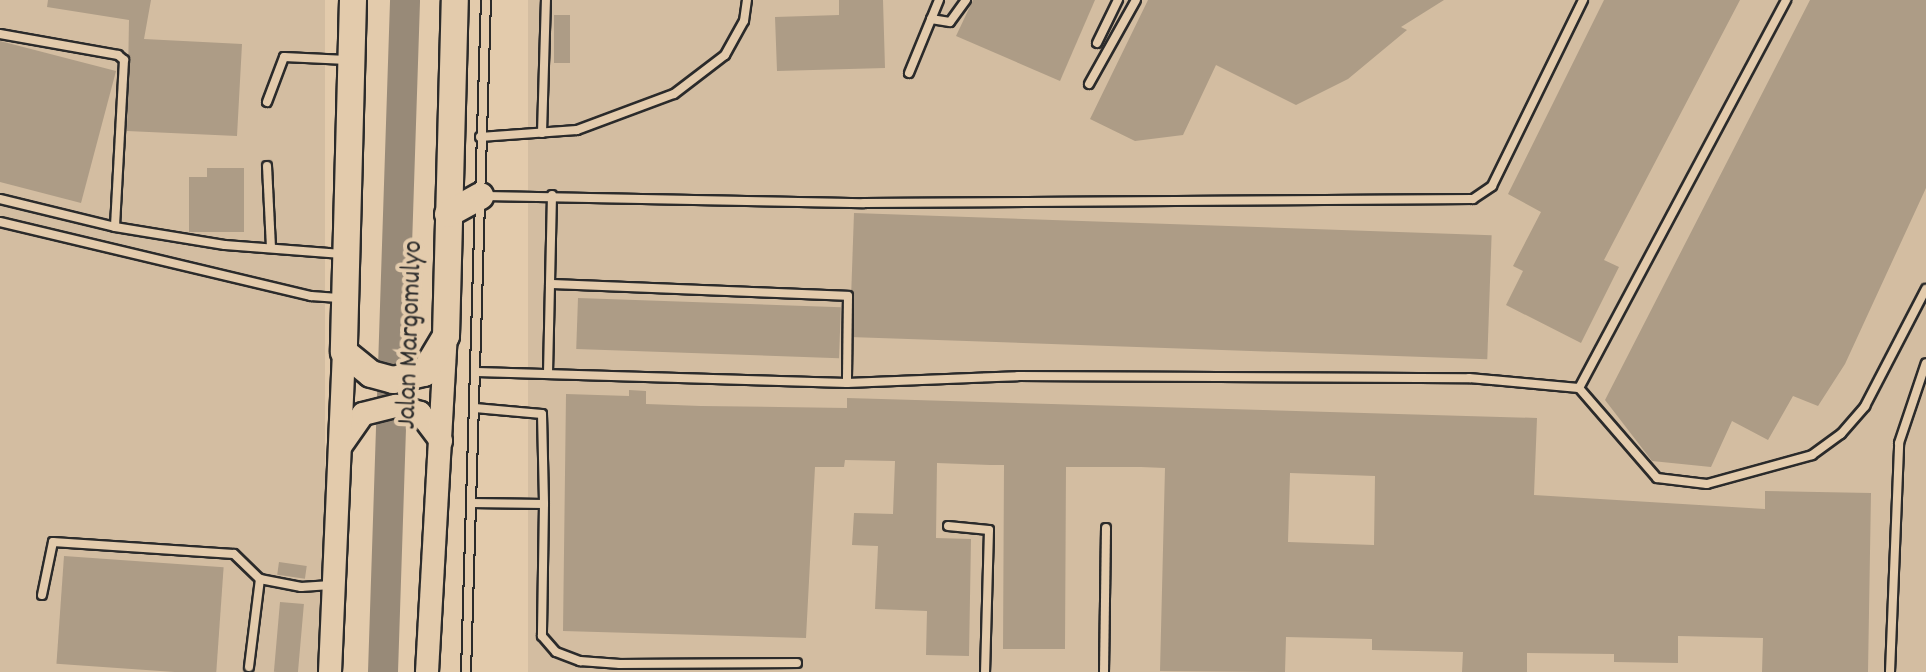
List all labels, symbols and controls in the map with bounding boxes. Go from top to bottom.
street label: Jalan Margomulyo [392,240,432,430]

